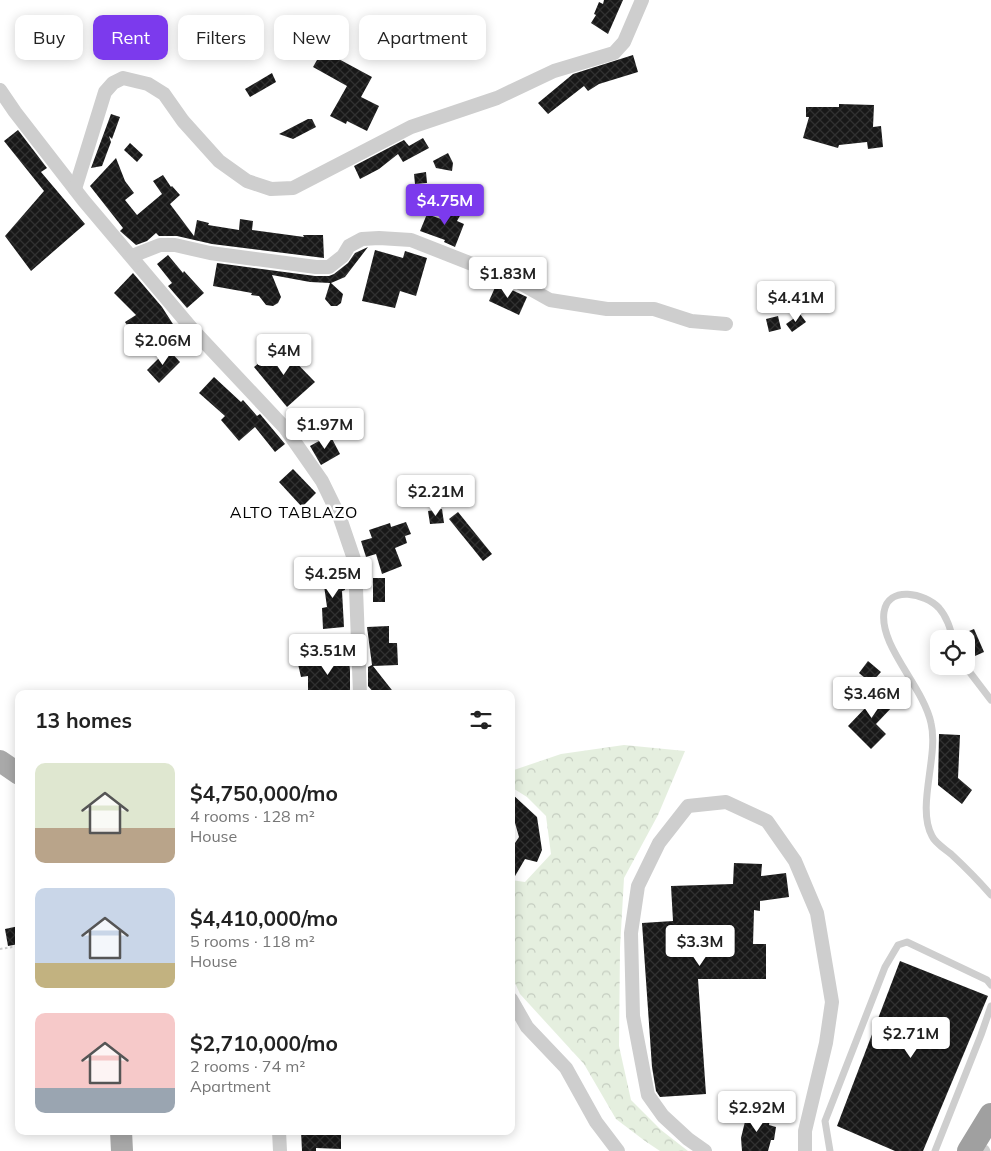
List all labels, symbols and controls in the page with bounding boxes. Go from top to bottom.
chip: Buy [15,15,83,60]
chip: Rent [93,15,168,60]
chip: Filters [178,15,264,60]
chip: New [274,15,349,60]
chip: Apartment [359,15,486,60]
pin: $4.75M [404,184,486,226]
text: $4.75M [417,190,473,210]
pin: $1.83M [467,256,549,299]
text: $1.83M [480,263,536,283]
pin: $4.41M [755,280,837,323]
text: $4.41M [768,287,824,307]
pin: $2.06M [122,324,204,366]
text: $2.06M [135,330,191,350]
pin: $4M [260,334,308,376]
text: $4M [267,340,301,360]
pin: $1.97M [284,408,366,450]
text: $1.97M [297,414,353,434]
pin: $2.21M [395,474,477,517]
text: $2.21M [408,481,464,501]
district label: ALTO TABLAZO [230,502,358,522]
pin: $4.25M [292,556,374,599]
text: $4.25M [305,563,361,583]
map controls [930,630,975,675]
button: locate [930,630,975,675]
pin: $3.51M [287,634,369,676]
text: $3.51M [300,640,356,660]
pin: $3.46M [831,676,913,719]
text: $3.46M [844,683,900,703]
icon: filters [467,706,495,734]
text: 13 homes [35,707,132,733]
text: $4,750,000/mo [190,780,338,806]
icon: home [75,783,135,843]
text: 4 rooms · 128 m² [190,806,315,826]
text: House [190,826,237,846]
text: $4,410,000/mo [190,905,338,931]
icon: home [75,908,135,968]
pin: $3.3M [665,924,735,967]
text: 5 rooms · 118 m² [190,931,315,951]
text: $3.3M [677,931,723,951]
text: House [190,951,237,971]
pin: $2.71M [870,1016,952,1059]
text: $2.71M [883,1023,939,1043]
text: $2,710,000/mo [190,1030,338,1056]
icon: home [75,1033,135,1093]
text: 2 rooms · 74 m² [190,1056,305,1076]
text: Apartment [190,1076,271,1096]
pin: $2.92M [716,1090,798,1133]
text: $2.92M [729,1097,785,1117]

